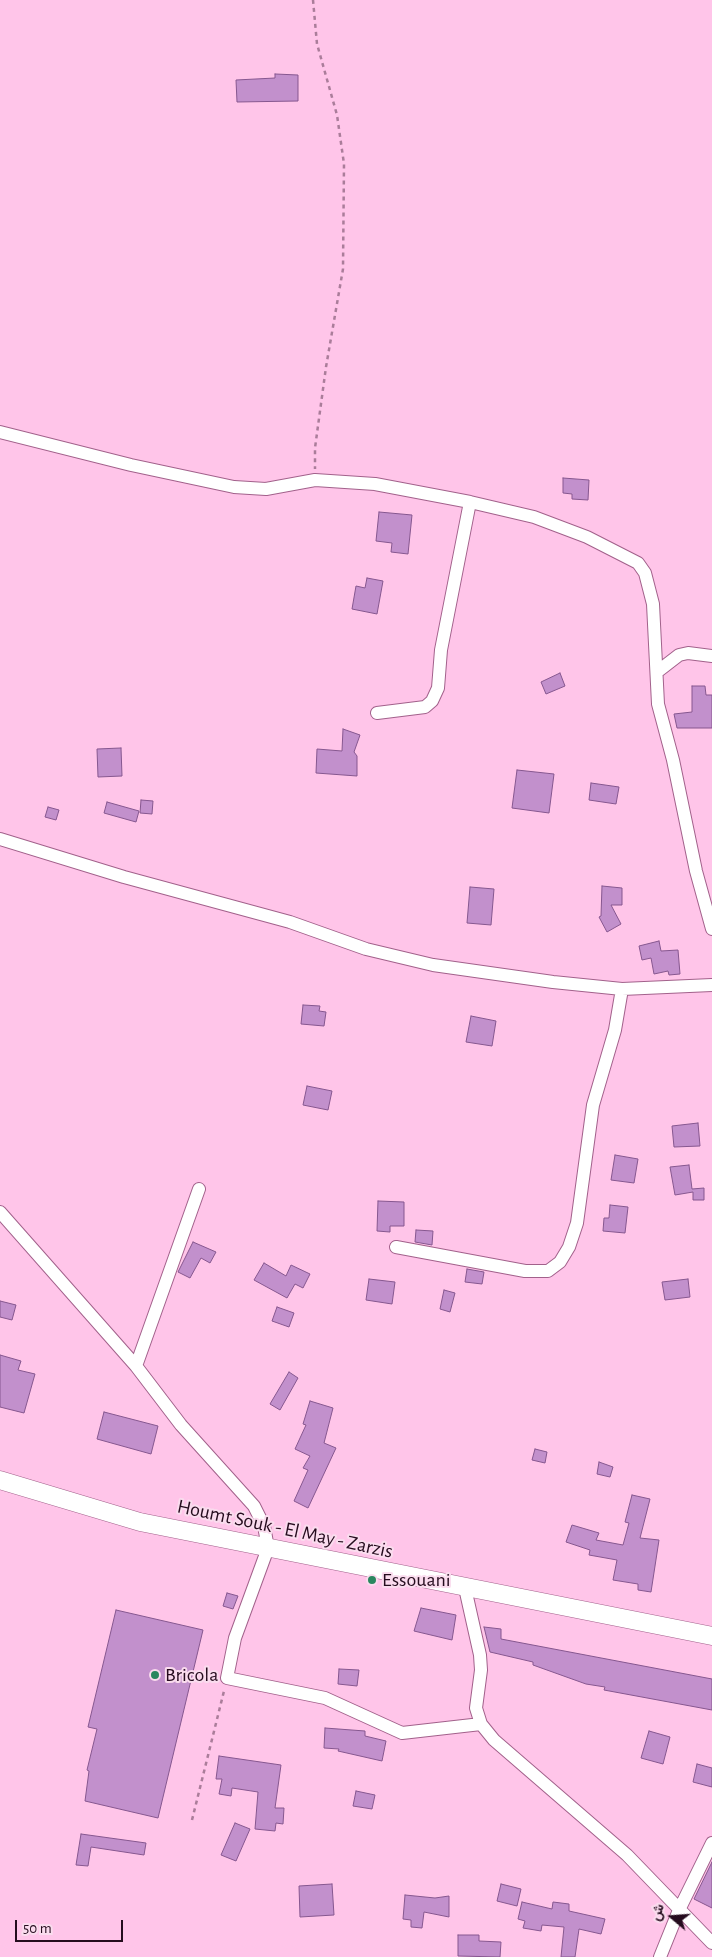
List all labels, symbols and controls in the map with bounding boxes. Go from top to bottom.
street label: Houmt Souk - El May - Zarzis [175,1494,395,1564]
place label: Essouani [382,1568,451,1592]
marker: Essouani [366,1574,378,1586]
place label: Bricola [165,1663,219,1687]
marker: Bricola [149,1669,161,1681]
north arrow [647,1892,697,1942]
text: ش [648,1902,667,1923]
scale bar [18,1910,125,1942]
text: 50 m [23,1921,52,1936]

